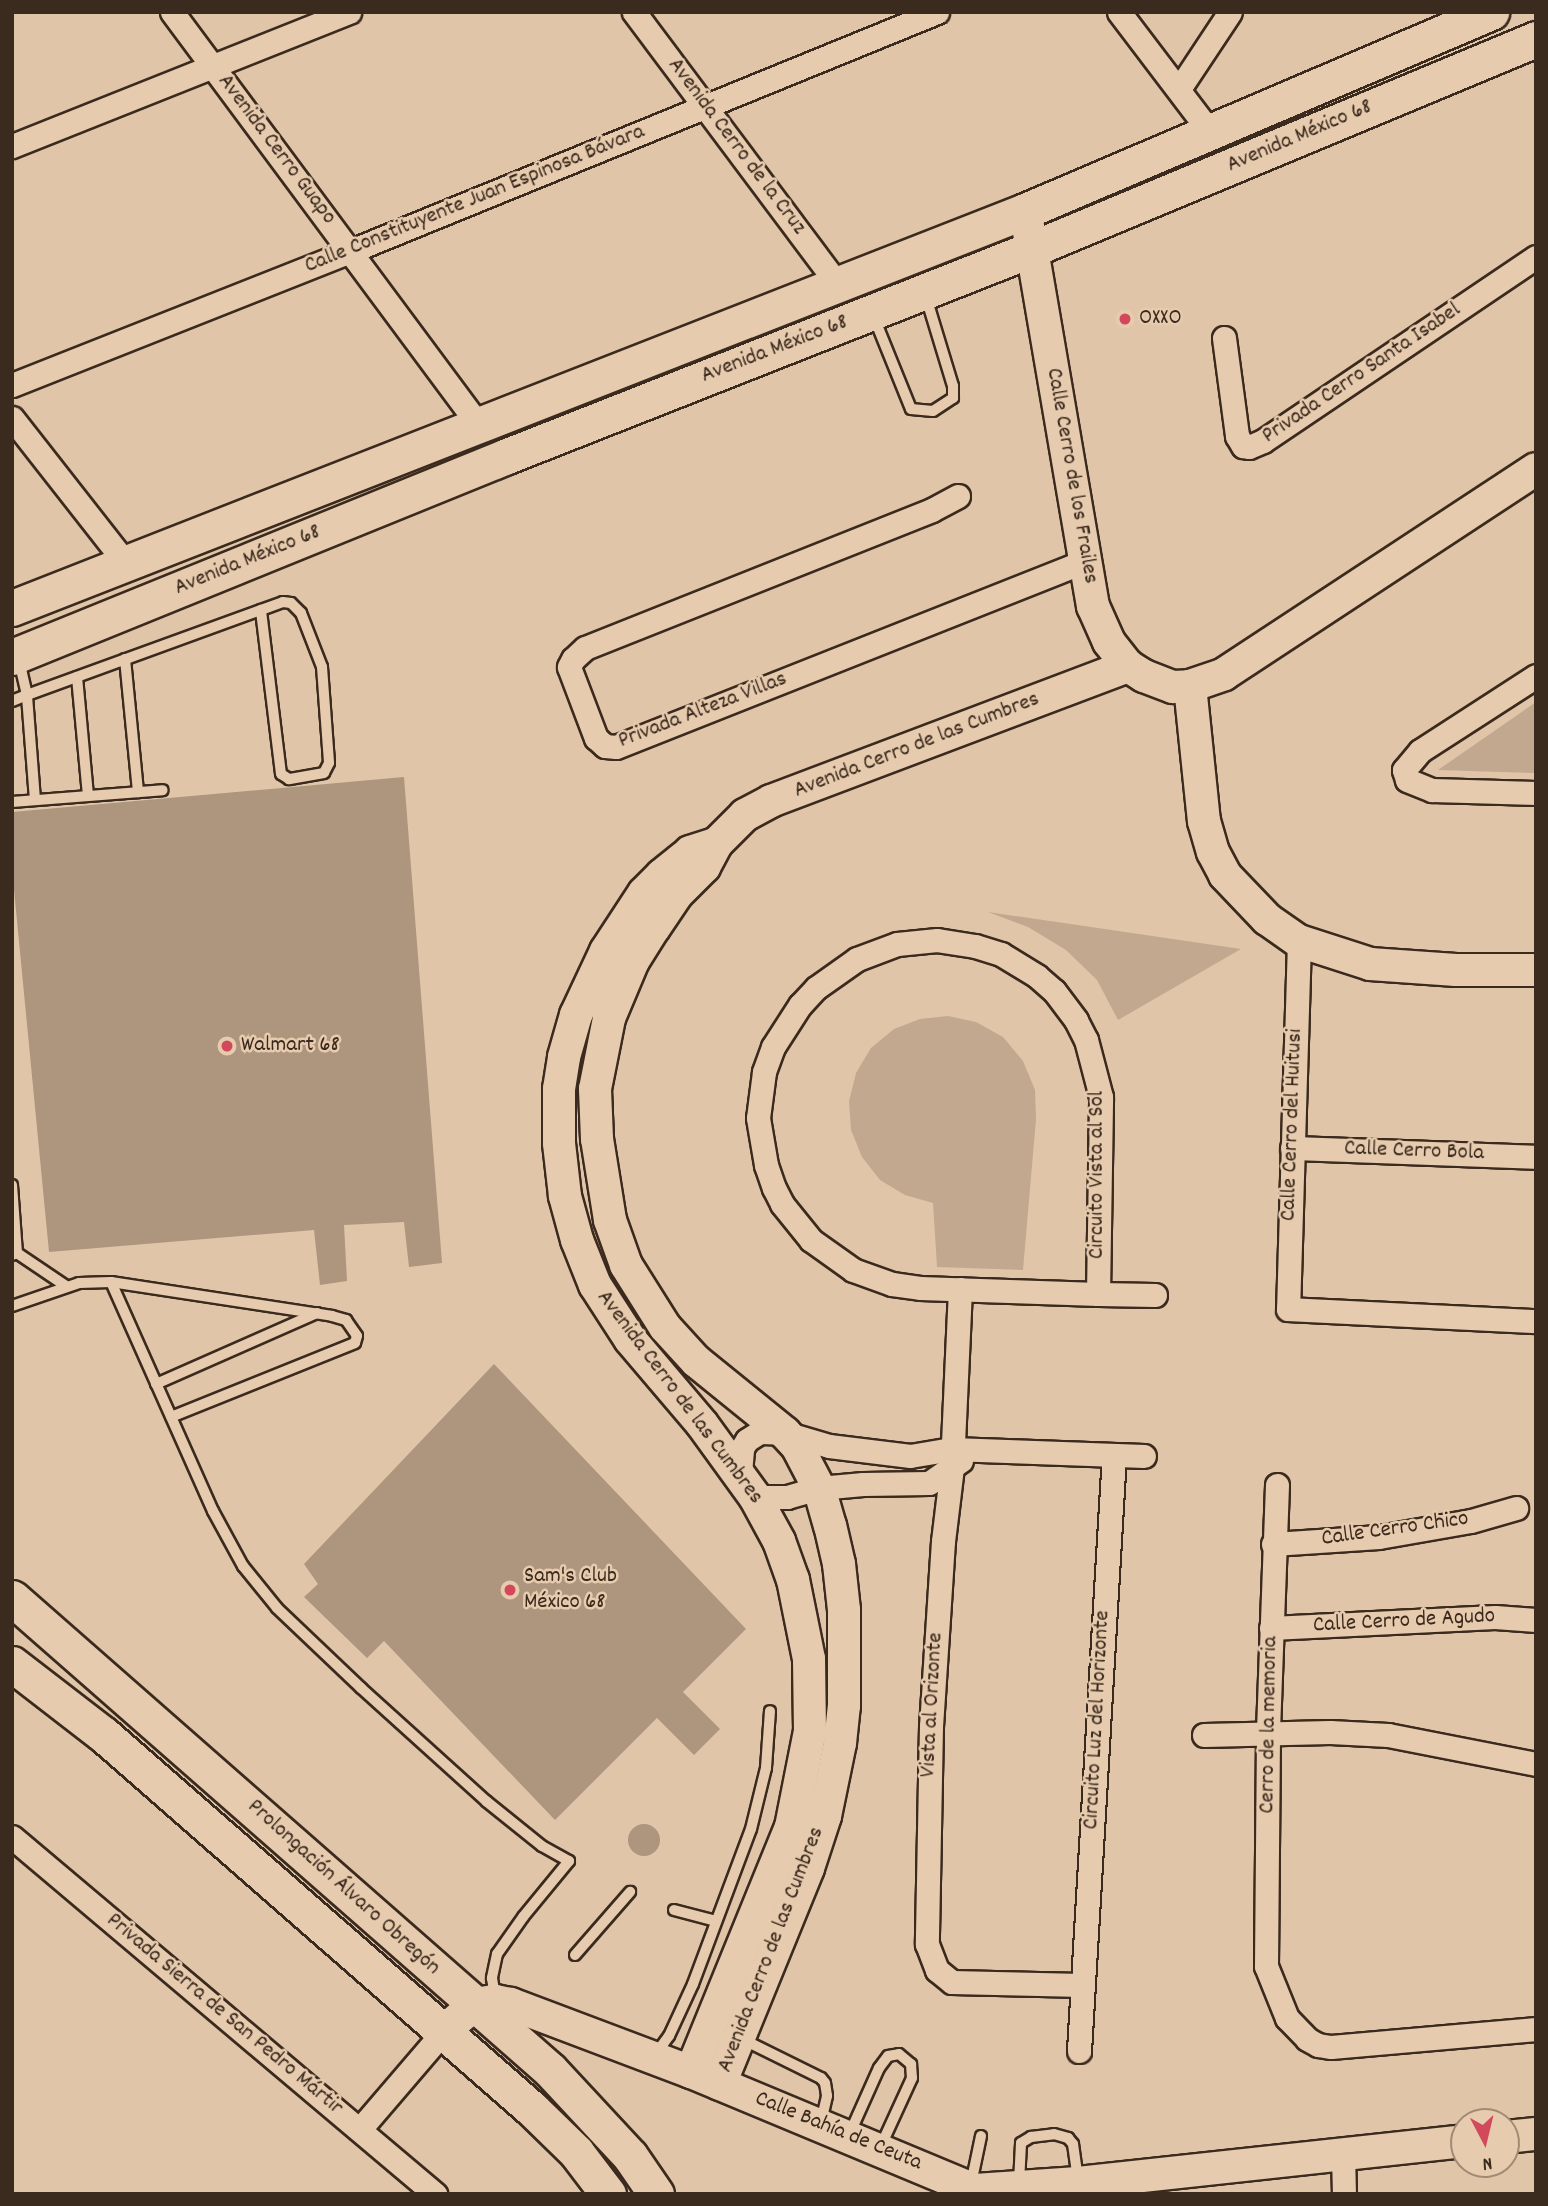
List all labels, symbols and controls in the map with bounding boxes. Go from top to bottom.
street label: Avenida Cerro de la Cruz [661,53,811,241]
street label: Avenida Cerro Guapo [210,69,342,231]
street label: Avenida México 68 [1223,94,1377,180]
street label: Calle Constituyente Juan Espinosa Bávara [301,119,649,281]
street label: Privada Cerro Santa Isabel [1257,297,1467,451]
place label: OXXO [1139,305,1182,333]
street label: Avenida México 68 [698,309,852,391]
marker: OXXO [1117,311,1133,327]
street label: Calle Cerro de los Frailes [1038,366,1104,586]
street label: Avenida México 68 [171,519,325,603]
street label: Privada Alteza Villas [615,666,791,756]
street label: Avenida Cerro de las Cumbres [790,686,1044,806]
street label: Calle Cerro del Huitusi [1276,1028,1310,1222]
place label: Walmart 68 [241,1032,340,1060]
marker: Walmart 68 [219,1038,235,1054]
street label: Circuito Vista al Sol [1084,1091,1112,1259]
street label: Calle Cerro Bola [1344,1136,1484,1168]
street label: Avenida Cerro de las Cumbres [590,1286,768,1510]
street label: Calle Cerro Chico [1320,1506,1470,1554]
place label: Sam's Club México 68 [524,1563,617,1617]
marker: Sam's Club México 68 [502,1582,518,1598]
street label: Calle Cerro de Agudo [1312,1603,1496,1641]
street label: Circuito Luz del Horizonte [1078,1610,1118,1830]
street label: Vista al Orizonte [915,1632,951,1778]
street label: Cerro de la memoria [1255,1636,1285,1814]
street label: Prolongación Álvaro Obregón [241,1794,445,1982]
street label: Avenida Cerro de las Cumbres [712,1823,832,2077]
street label: Privada Sierra de San Pedro Mártir [100,1908,348,2122]
street label: Calle Bahía de Ceuta [750,2086,926,2178]
north arrow [1450,2108,1520,2178]
text: N [1481,2148,1494,2176]

